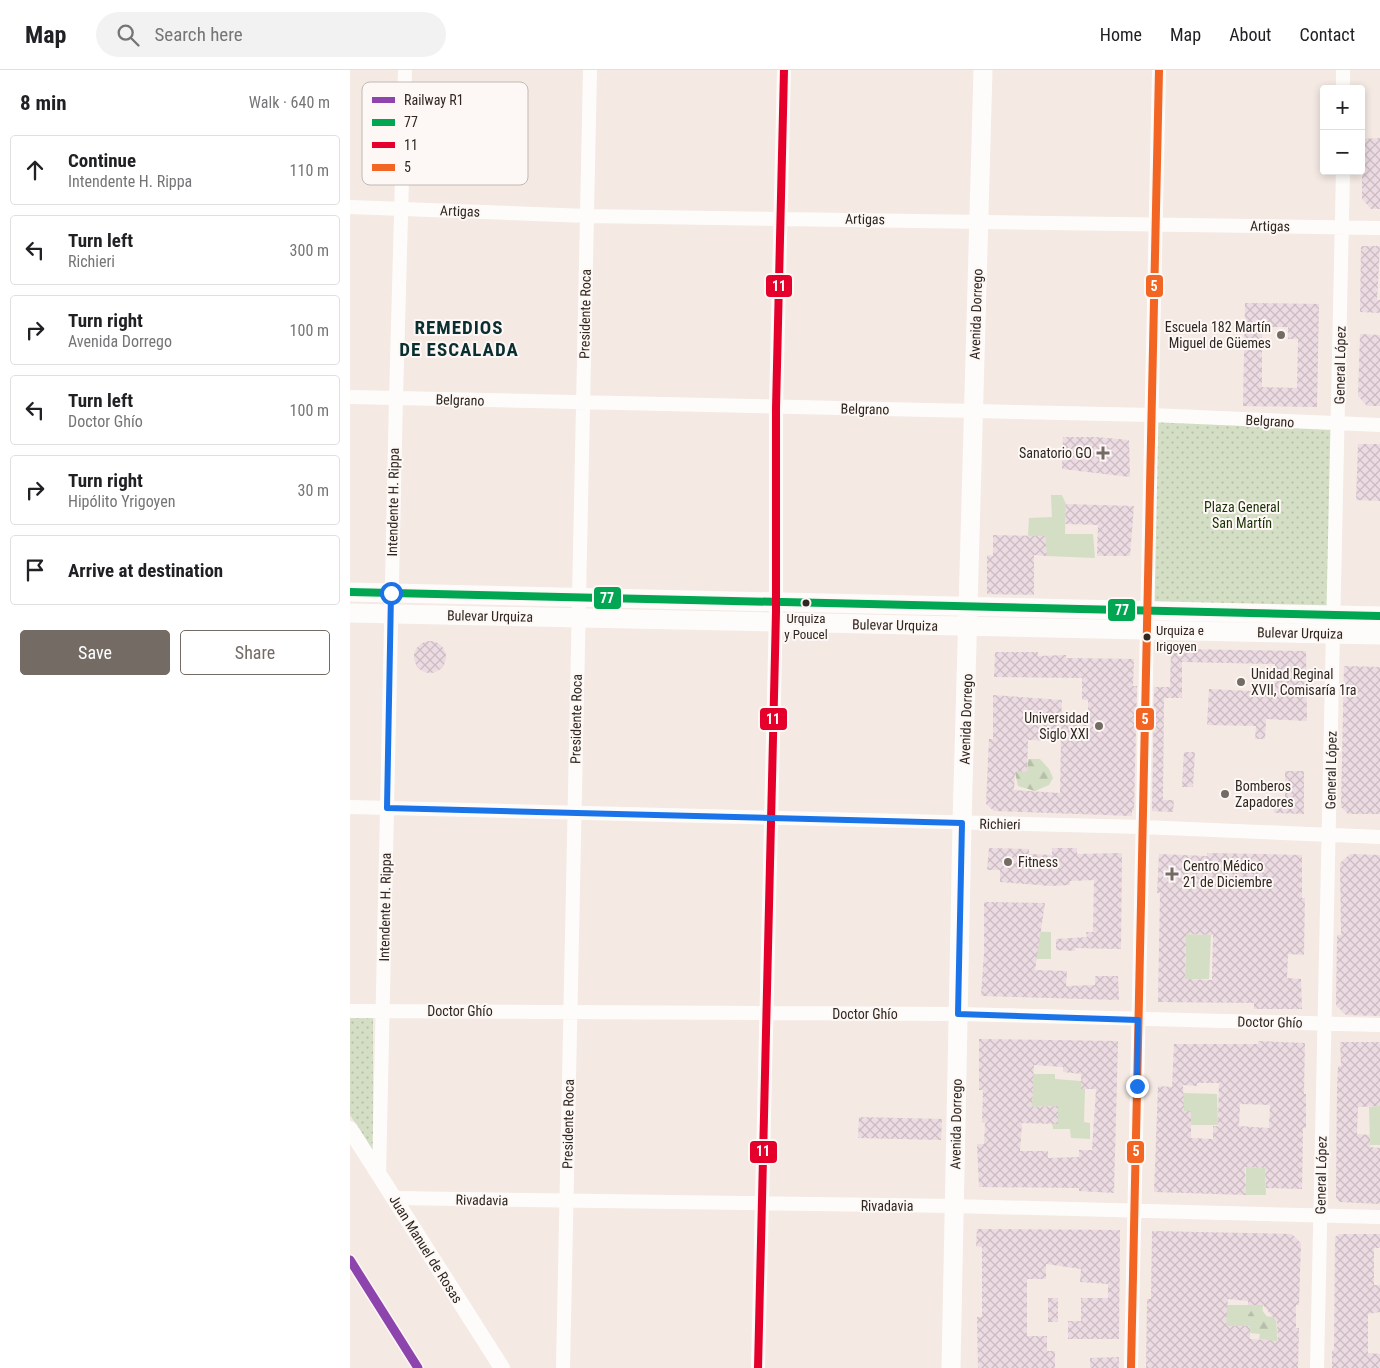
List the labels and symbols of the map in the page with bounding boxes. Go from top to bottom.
legend [362,82,528,185]
text: Railway R1 [404,92,464,108]
text: 77 [404,114,418,130]
text: 11 [404,137,418,153]
text: 5 [404,159,411,175]
street label: Artigas [440,202,480,220]
street label: Artigas [845,211,885,227]
street label: Artigas [1250,218,1290,234]
street label: Avenida Dorrego [966,268,986,360]
street label: Presidente Roca [576,269,594,359]
line badge: 11 [765,274,793,298]
line badge: 5 [1145,274,1164,298]
text: 11 [772,278,786,294]
text: 5 [1150,278,1158,294]
district label: REMEDIOS DE ESCALADA [399,316,519,361]
place label: Escuela 182 Martín Miguel de Güemes [1165,319,1271,351]
street label: General López [1331,326,1349,404]
marker: Escuela 182 Martín Miguel de Güemes [1275,329,1287,341]
street label: Belgrano [435,391,485,409]
street label: Belgrano [840,401,890,417]
street label: Belgrano [1245,412,1295,430]
place label: Sanatorio GO [1019,445,1092,461]
marker: Sanatorio GO [1096,446,1110,460]
street label: Intendente H. Rippa [384,448,402,556]
park label: Plaza General San Martín [1204,499,1280,531]
route start [380,582,403,605]
line badge: 77 [593,586,622,610]
text: 77 [600,590,614,606]
marker: Urquiza y Poucel [801,598,811,608]
line badge: 77 [1107,598,1136,622]
text: 77 [1115,602,1129,618]
street label: Bulevar Urquiza [447,607,533,625]
place label: Urquiza y Poucel [784,611,828,642]
street label: Bulevar Urquiza [852,616,938,634]
place label: Urquiza e Irigoyen [1156,623,1204,654]
street label: Bulevar Urquiza [1257,624,1343,642]
marker: Urquiza e Irigoyen [1142,632,1152,642]
place label: Unidad Reginal XVII, Comisaría 1ra [1251,666,1357,698]
street label: Avenida Dorrego [956,673,976,765]
street label: Presidente Roca [567,674,585,764]
marker: Unidad Reginal XVII, Comisaría 1ra [1235,676,1247,688]
line badge: 11 [759,707,788,731]
line badge: 5 [1135,707,1155,731]
place label: Universidad Siglo XXI [1024,710,1089,742]
text: 11 [766,711,780,727]
text: 5 [1141,711,1149,727]
marker: Universidad Siglo XXI [1093,720,1105,732]
street label: General López [1322,731,1340,809]
place label: Bomberos Zapadores [1235,778,1294,810]
marker: Bomberos Zapadores [1219,788,1231,800]
street label: Richieri [979,816,1021,832]
street label: Intendente H. Rippa [376,853,394,961]
place label: Fitness [1018,854,1058,870]
marker: Fitness [1002,856,1014,868]
place label: Centro Médico 21 de Diciembre [1183,858,1273,890]
marker: Centro Médico 21 de Diciembre [1165,867,1179,881]
street label: Doctor Ghío [427,1003,493,1019]
street label: Doctor Ghío [832,1006,898,1022]
street label: Doctor Ghío [1237,1013,1303,1031]
route end [1126,1075,1149,1098]
street label: Avenida Dorrego [947,1078,965,1170]
street label: Presidente Roca [559,1079,577,1169]
street label: General López [1312,1136,1330,1214]
line badge: 11 [749,1140,778,1164]
line badge: 5 [1126,1140,1145,1164]
text: 11 [756,1143,770,1159]
text: 5 [1132,1143,1140,1159]
street label: Juan Manuel de Rosas [386,1192,466,1306]
street label: Rivadavia [456,1192,508,1208]
street label: Rivadavia [861,1198,913,1214]

